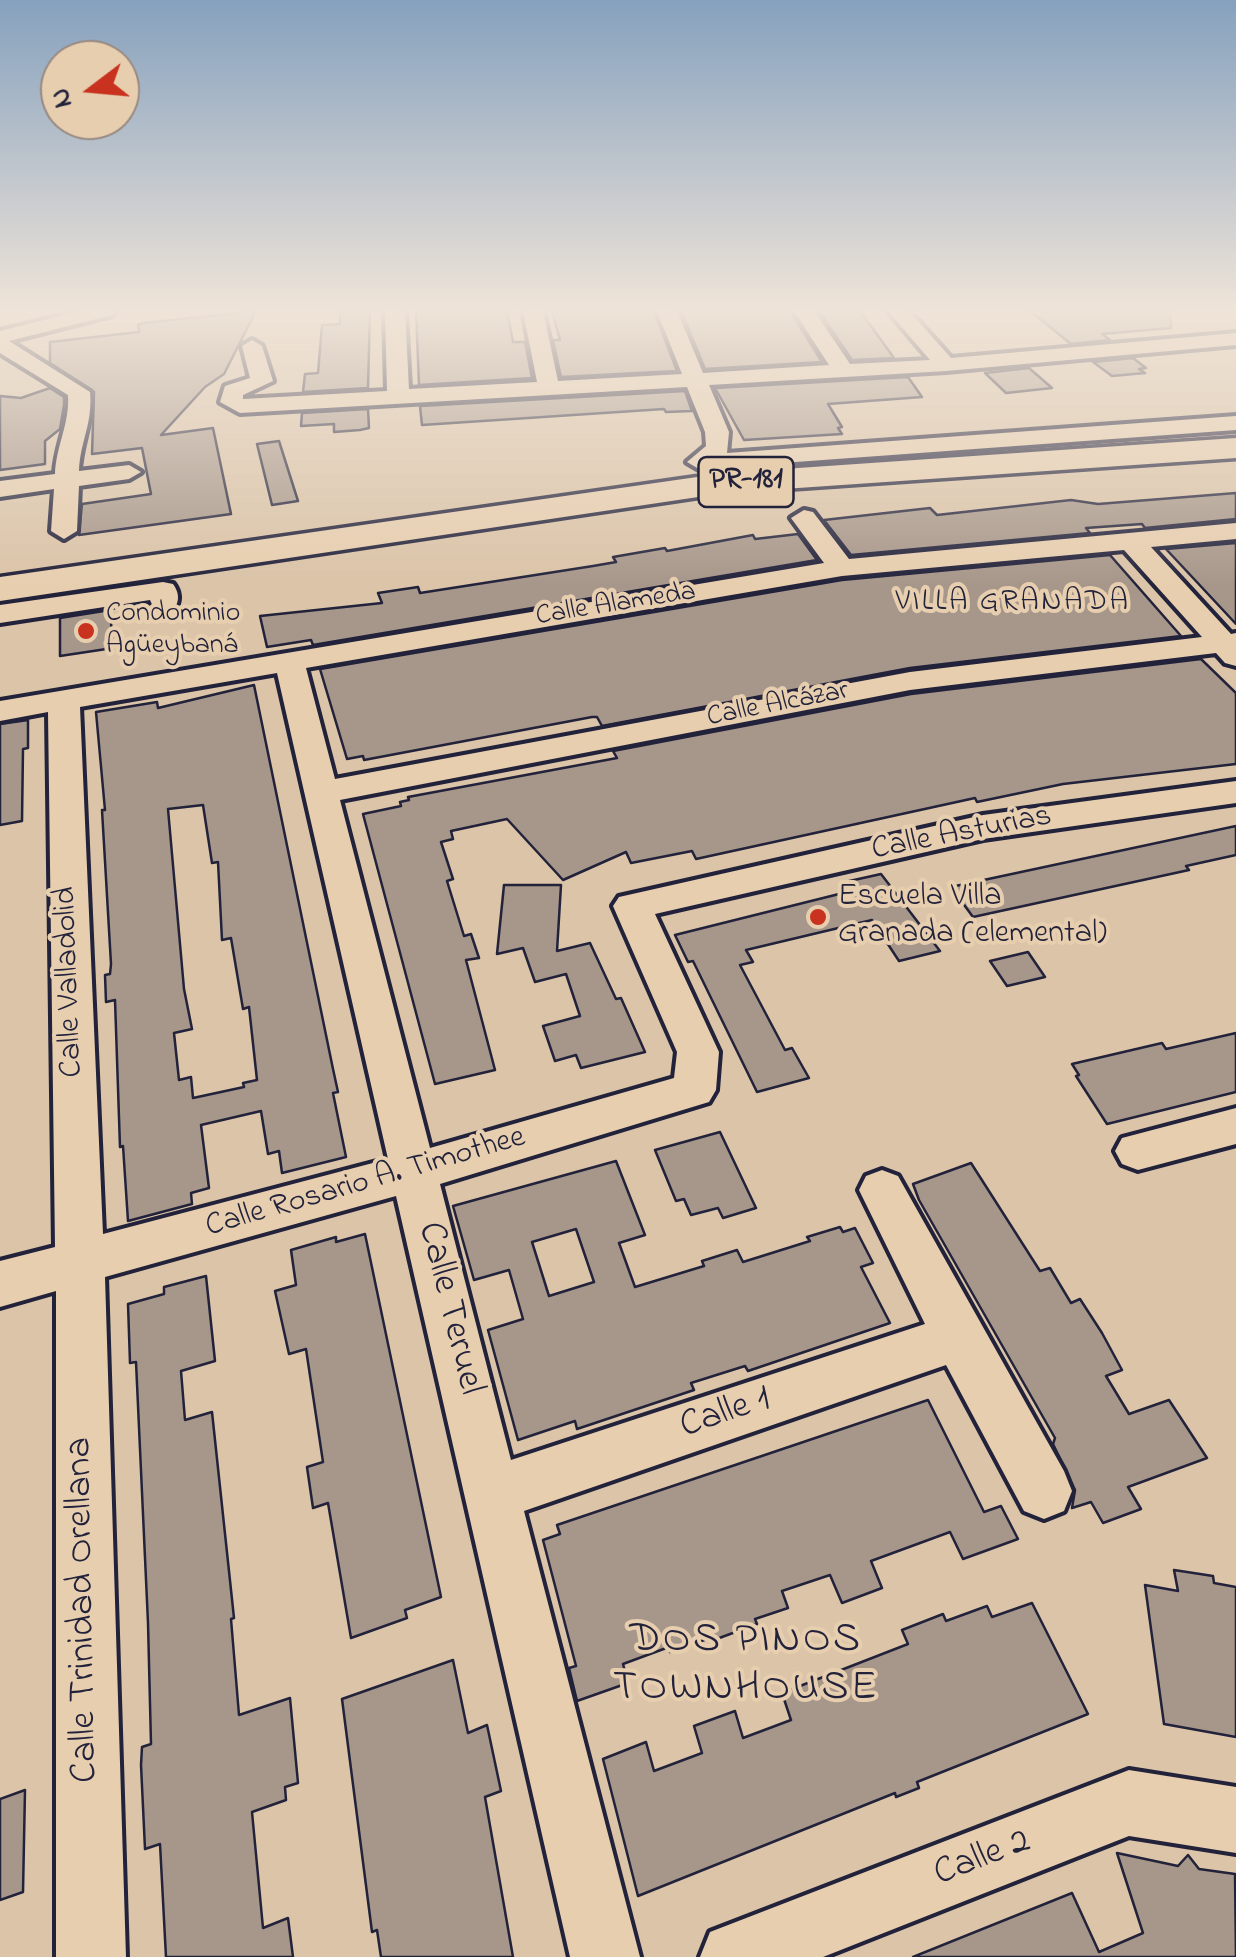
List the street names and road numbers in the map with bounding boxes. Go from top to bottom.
road number: PR-181 [698,457,794,507]
street label: Calle Alameda [534,577,698,635]
street label: Calle Alcázar [704,676,852,736]
street label: Calle Asturias [869,799,1055,871]
street label: Calle Valladolid [48,886,94,1078]
street label: Calle Rosario A. Timothee [202,1120,530,1248]
street label: Calle Teruel [405,1218,491,1400]
street label: Calle 1 [675,1378,777,1452]
street label: Calle Trinidad Orellana [59,1437,111,1783]
street label: Calle 2 [928,1821,1038,1899]

